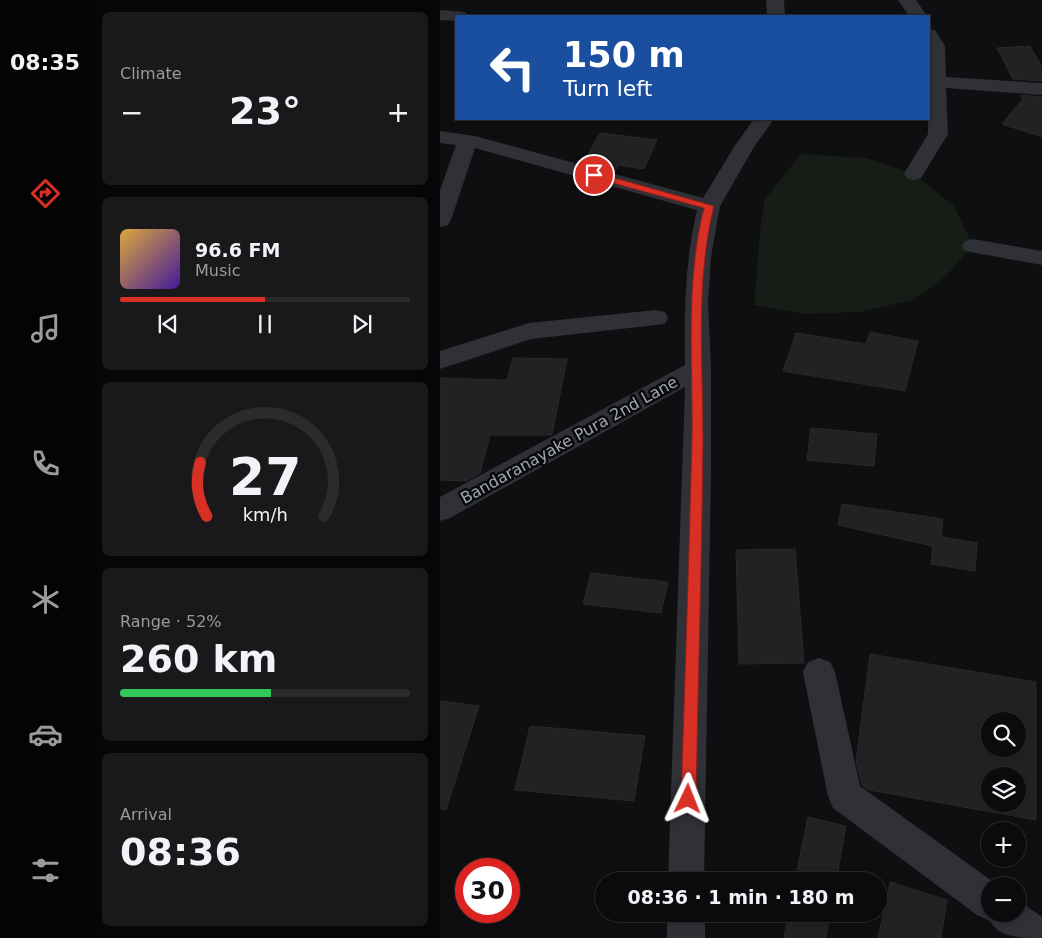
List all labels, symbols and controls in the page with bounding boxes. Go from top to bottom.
icon: left [480,35,545,100]
text: 150 m [563,35,685,75]
text: 08:35 [10,50,80,75]
text: Climate [120,64,182,83]
text: Turn left [563,76,652,101]
text: 23° [229,89,301,133]
text: − [120,96,143,129]
text: + [387,96,410,129]
pin [573,154,615,196]
icon: arrive [580,161,608,189]
icon: directions [28,176,63,211]
text: 96.6 FM [195,239,280,261]
text: Music [195,261,241,280]
icon: previous [154,310,182,338]
icon: pause [251,310,279,338]
icon: next [348,310,376,338]
icon: music [28,311,63,346]
street label: Bandaranayake Pura 2nd Lane [457,372,681,508]
icon: phone [28,446,63,481]
text: 27 [229,447,301,507]
text: km/h [242,504,288,525]
icon: climate [28,582,63,617]
text: Range · 52% [120,612,222,631]
text: 260 km [120,637,277,681]
map controls [981,712,1026,922]
button: search [981,712,1026,757]
icon: car [28,717,63,752]
button: layers [981,767,1026,812]
position arrow [661,772,713,824]
text: Arrival [120,805,172,824]
button: + [981,822,1026,867]
text: 08:36 [120,830,241,874]
icon: filters [28,853,63,888]
speed limit sign: 30 [455,858,520,923]
button: − [981,877,1026,922]
text: 08:36 · 1 min · 180 m [627,886,855,908]

